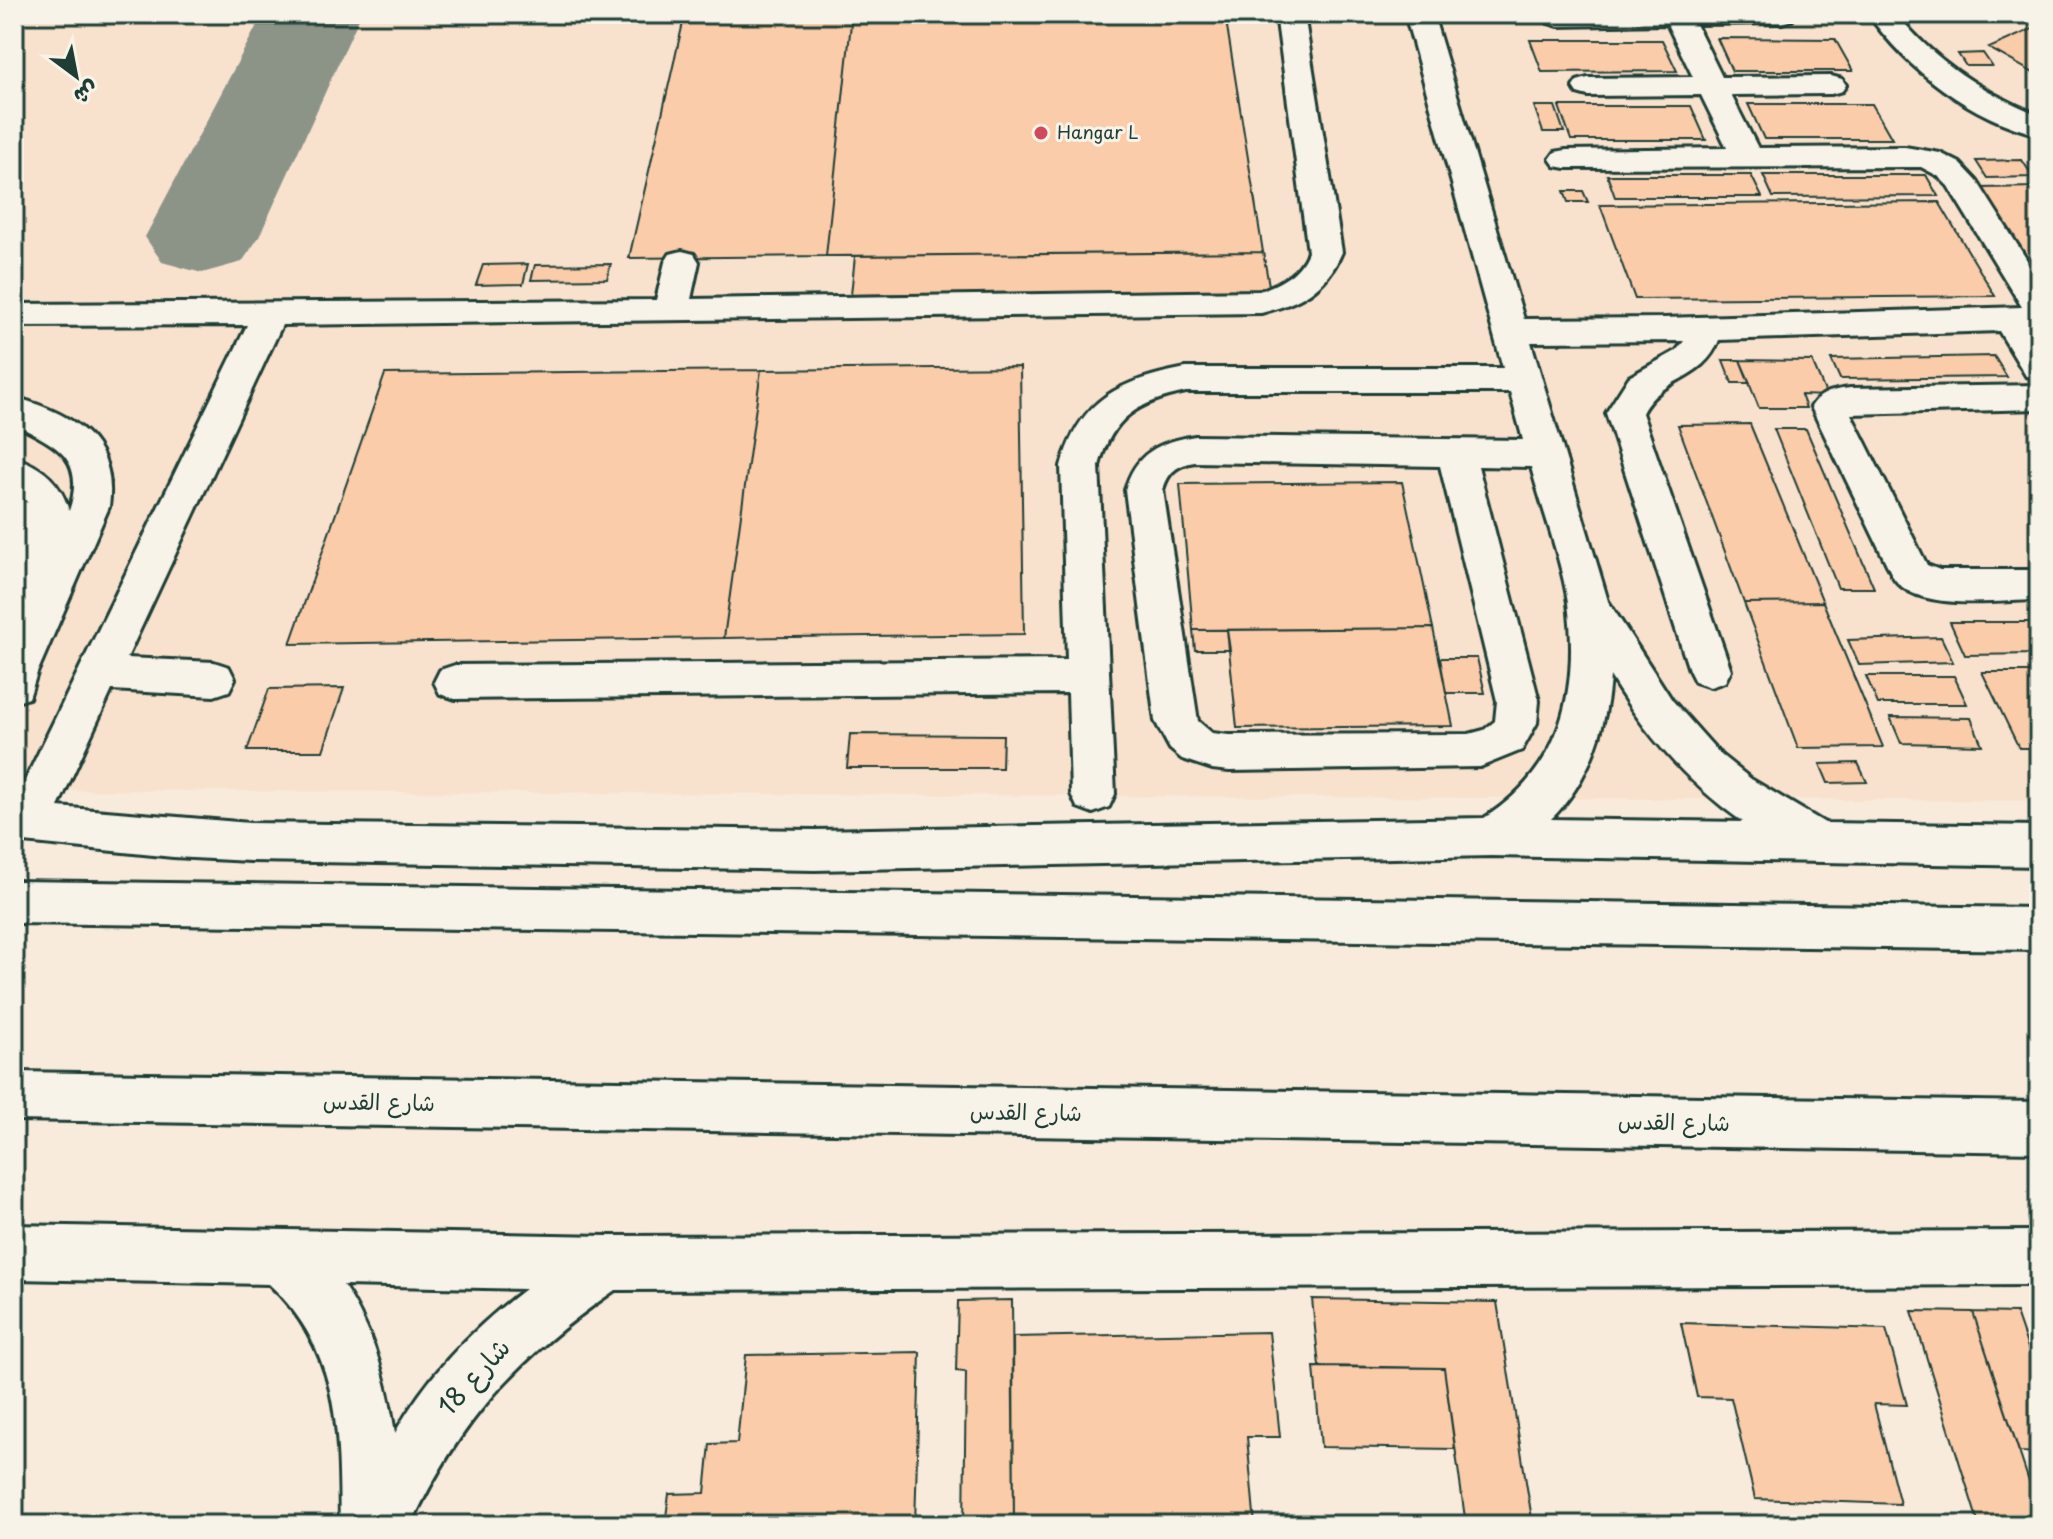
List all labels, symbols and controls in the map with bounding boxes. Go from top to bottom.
north arrow [36,36,116,116]
text: ش [68,74,106,115]
place label: Hangar L [1057,118,1139,145]
marker: Hangar L [1032,124,1050,142]
street label: شارع القدس [323,1083,435,1119]
street label: شارع القدس [970,1093,1082,1129]
street label: شارع القدس [1618,1103,1730,1139]
street label: شارع 18 [427,1329,518,1423]

